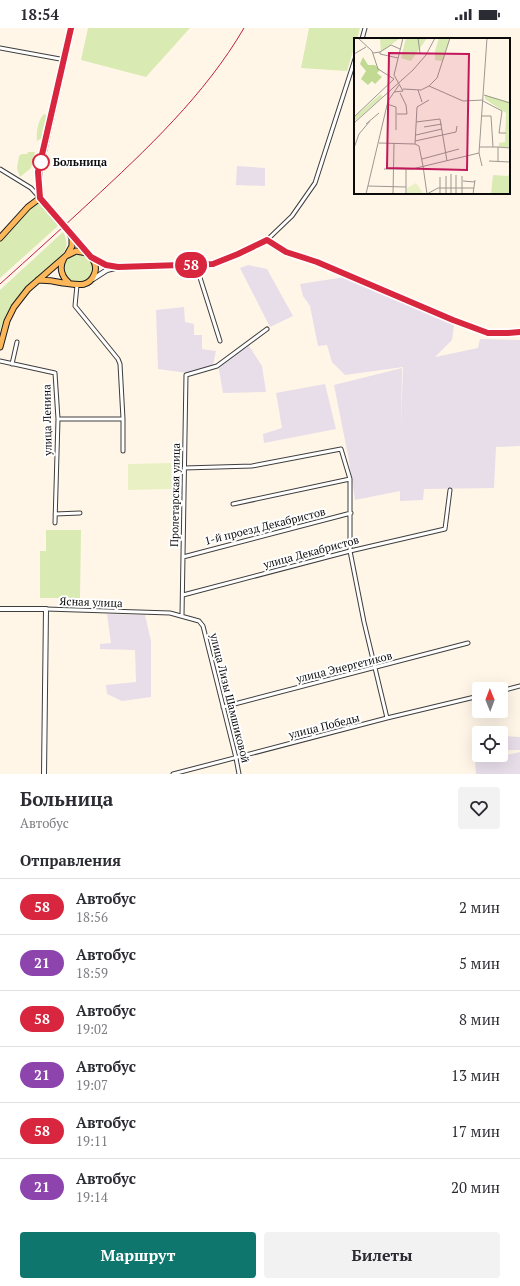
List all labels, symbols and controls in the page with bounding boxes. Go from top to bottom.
text: 18:54 [20,4,59,24]
inset map [354,38,510,194]
marker: Больница [32,153,50,171]
place label: Больница [53,155,107,169]
line badge: 58 [173,252,209,278]
text: 58 [183,255,199,274]
street label: улица Ленина [39,384,55,457]
street label: Пролетарская улица [167,442,183,547]
street label: 1-й проезд Декабристов [203,504,327,548]
street label: улица Декабристов [261,532,361,572]
street label: Ясная улица [59,594,123,610]
street label: улица Лизы Шамшиковой [207,631,253,765]
street label: улица Энергетиков [293,648,394,686]
north arrow [472,682,508,718]
map controls [472,682,508,762]
street label: улица Победы [286,710,361,742]
button: locate [472,726,508,762]
text: Больница [20,786,113,811]
button: heart [458,787,500,829]
text: Автобус [20,814,69,832]
text: Отправления [20,850,121,870]
text: Автобус [76,888,136,908]
text: 58 [34,897,50,916]
text: 2 мин [459,897,500,917]
text: 18:56 [76,908,108,926]
text: Автобус [76,944,136,964]
text: 21 [34,953,50,972]
text: 5 мин [459,953,500,973]
text: 18:59 [76,964,108,982]
text: Автобус [76,1000,136,1020]
text: 58 [34,1009,50,1028]
text: 8 мин [459,1009,500,1029]
text: 19:02 [76,1020,108,1038]
text: Автобус [76,1056,136,1076]
text: 21 [34,1065,50,1084]
text: 13 мин [451,1065,500,1085]
text: 19:07 [76,1076,108,1094]
text: Автобус [76,1112,136,1132]
text: 58 [34,1121,50,1140]
text: 17 мин [451,1121,500,1141]
text: 19:11 [76,1132,108,1150]
text: Автобус [76,1168,136,1188]
text: 21 [34,1177,50,1196]
text: 20 мин [451,1177,500,1197]
text: 19:14 [76,1188,108,1206]
button: Маршрут [20,1232,256,1278]
button: Билеты [264,1232,500,1278]

